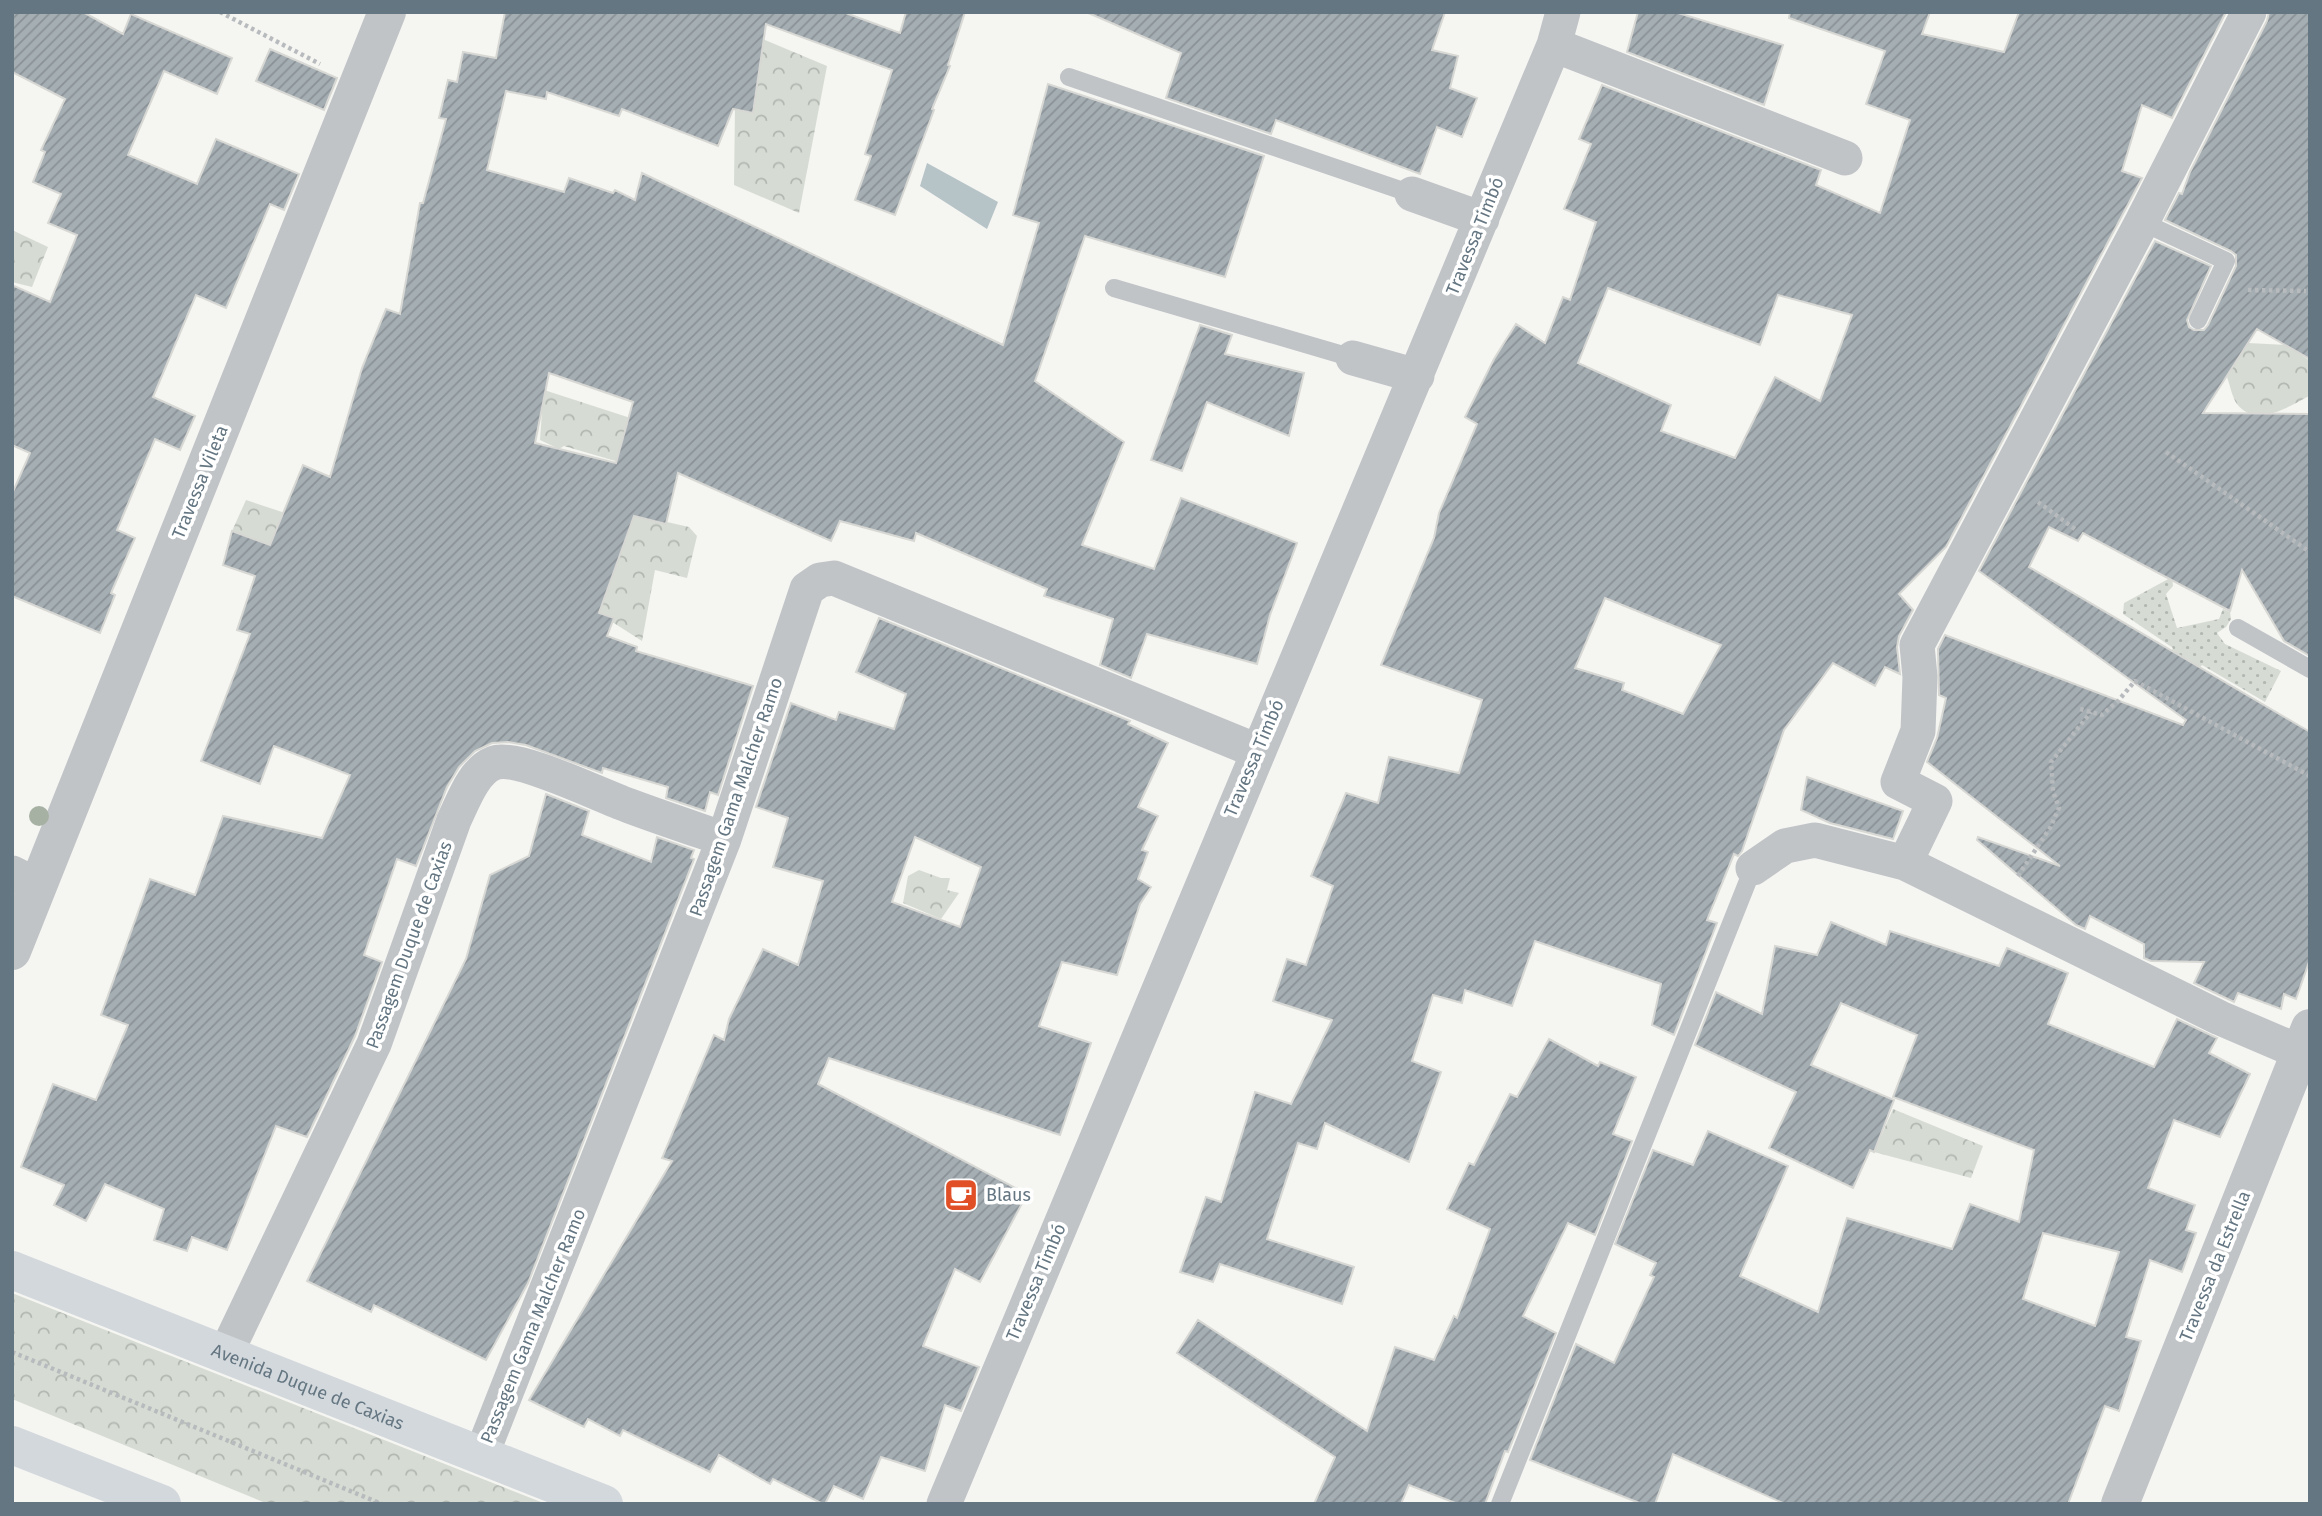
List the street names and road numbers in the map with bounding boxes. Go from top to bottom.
street label: Travessa Timbó [1441,174,1509,298]
street label: Travessa Vileta [167,422,233,542]
street label: Passagem Gama Malcher Ramo [685,675,787,919]
street label: Travessa Timbó [1219,696,1289,820]
street label: Passagem Duque de Caxias [361,838,457,1052]
street label: Travessa da Estrella [2175,1187,2255,1345]
street label: Passagem Gama Malcher Ramo [476,1205,590,1447]
street label: Travessa Timbó [1001,1220,1071,1344]
street label: Avenida Duque de Caxias [208,1339,407,1435]

